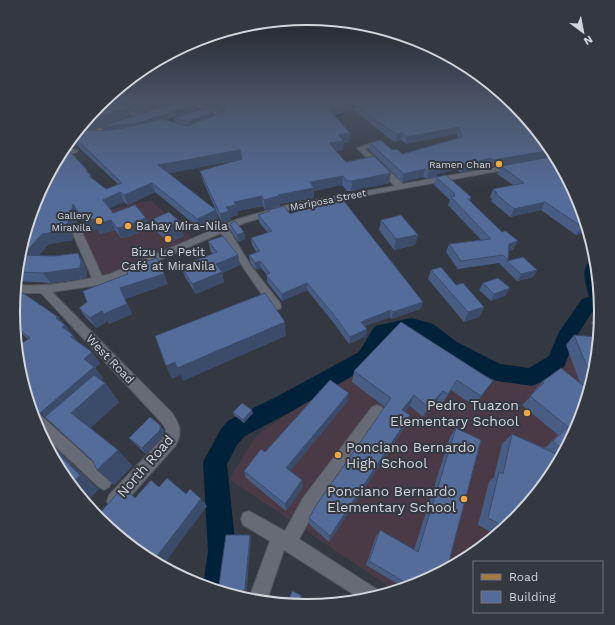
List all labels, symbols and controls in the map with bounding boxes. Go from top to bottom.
north arrow [563,12,603,52]
text: N [581,32,595,48]
place label: Ramen Chan [429,159,491,170]
marker: Ramen Chan [494,159,504,169]
street label: Mariposa Street [289,187,368,213]
place label: Gallery MiraNila [51,210,92,233]
marker: Gallery MiraNila [94,216,104,226]
place label: Bahay Mira-Nila [136,219,228,233]
marker: Bahay Mira-Nila [123,221,133,231]
marker: Bizu Le Petit Café at MiraNila [163,234,173,244]
place label: Bizu Le Petit Café at MiraNila [121,245,215,273]
street label: West Road [83,332,137,386]
place label: Pedro Tuazon Elementary School [390,397,520,429]
marker: Pedro Tuazon Elementary School [522,408,532,418]
street label: North Road [114,432,176,500]
place label: Ponciano Bernardo High School [346,439,475,471]
marker: Ponciano Bernardo High School [333,450,343,460]
place label: Ponciano Bernardo Elementary School [327,483,457,515]
marker: Ponciano Bernardo Elementary School [459,494,469,504]
legend [473,561,603,613]
text: Road [509,570,538,584]
text: Building [509,590,556,604]

